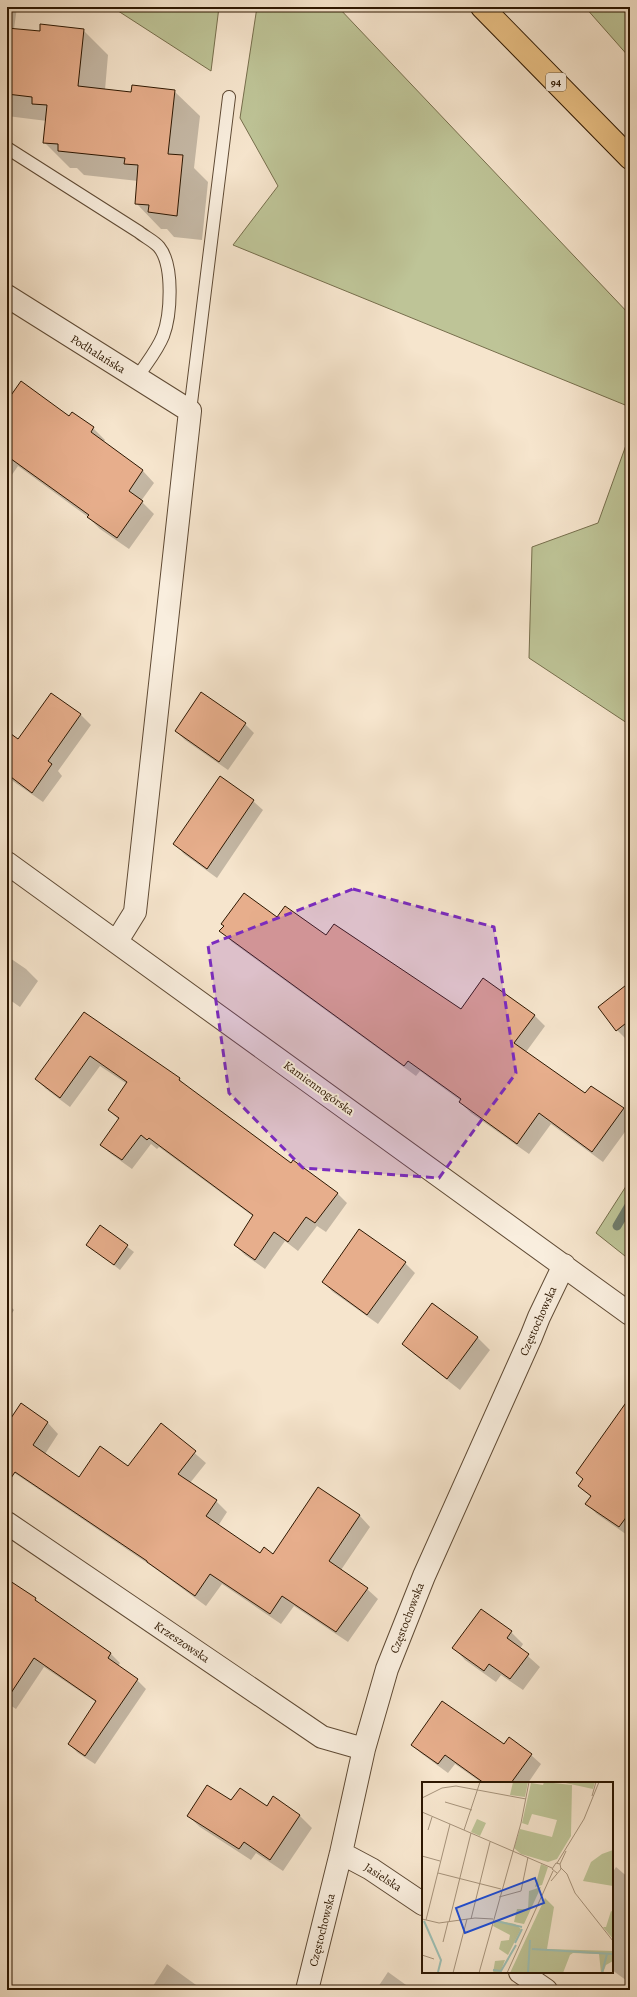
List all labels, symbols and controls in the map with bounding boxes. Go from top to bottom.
road number: 94 [546,73,566,91]
street label: Podhalańska [68,331,129,377]
street label: Kamiennogórska [280,1057,358,1119]
street label: Częstochowska [515,1283,561,1358]
street label: Częstochowska [386,1580,428,1656]
street label: Krzeszowska [151,1618,213,1667]
inset map [422,1782,613,1973]
street label: Jasielska [361,1859,405,1895]
street label: Częstochowska [305,1891,339,1968]

